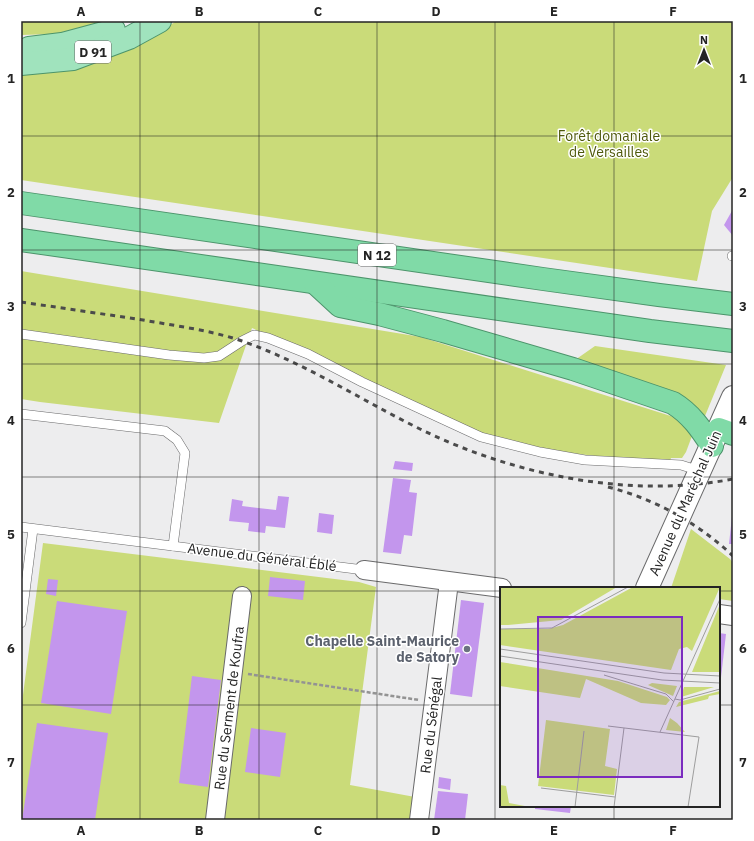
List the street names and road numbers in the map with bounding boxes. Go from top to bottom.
road number: D 91 [75,41,111,63]
road number: N 12 [358,244,396,266]
street label: Avenue du Maréchal Juin [645,428,725,578]
street label: Avenue du Général Éblé [186,538,338,575]
street label: Rue du Serment de Koufra [210,625,248,791]
street label: Rue du Sénégal [416,675,446,774]

